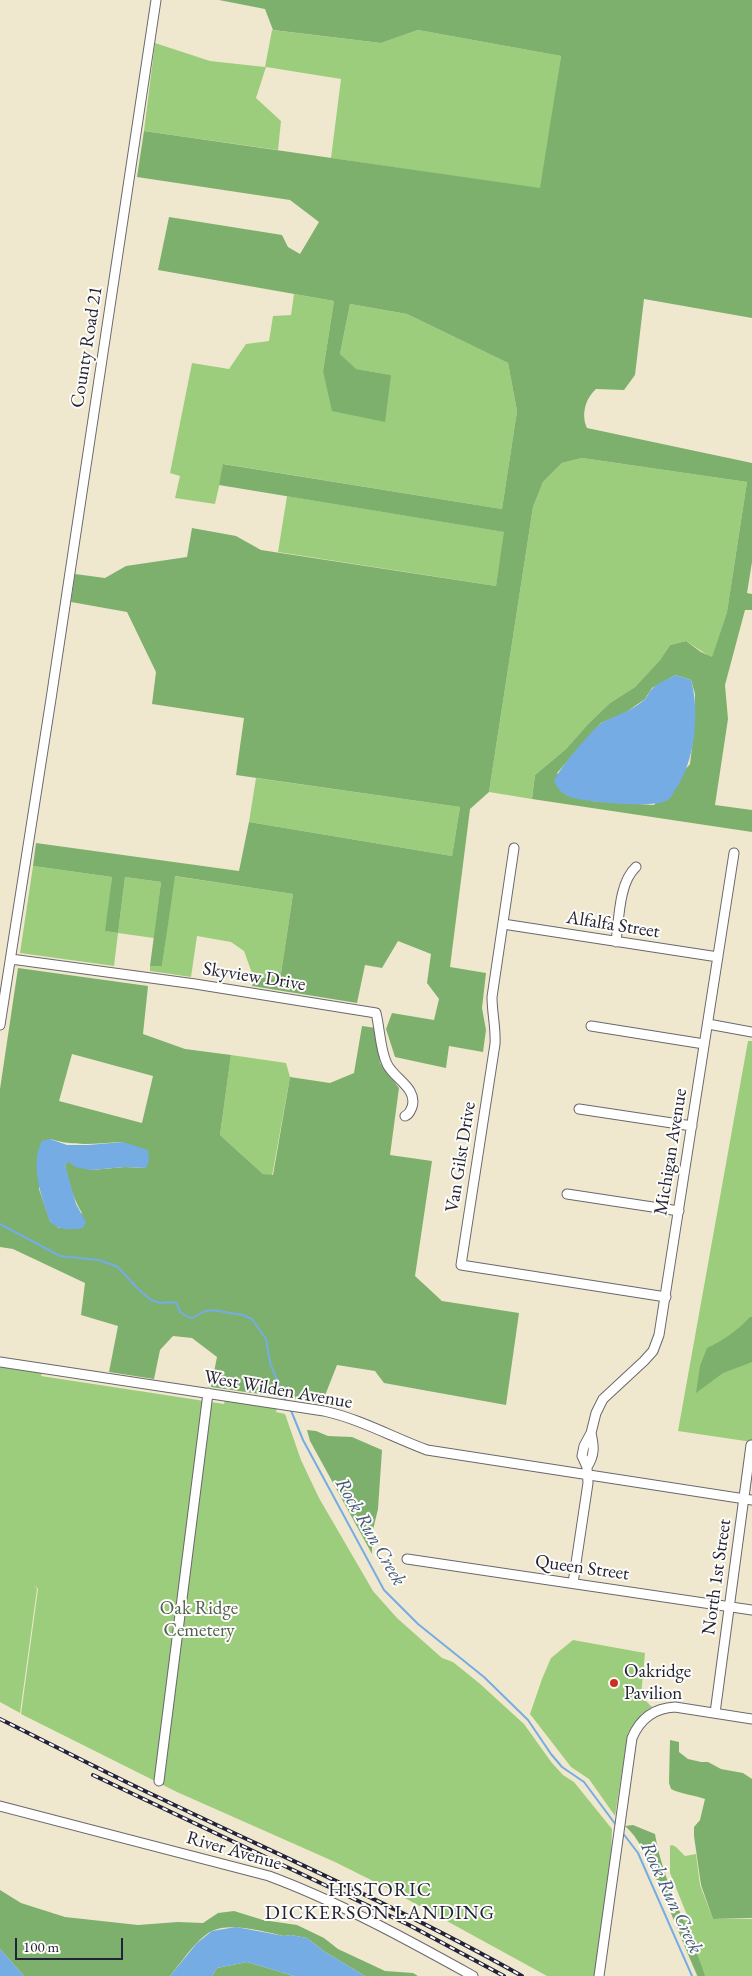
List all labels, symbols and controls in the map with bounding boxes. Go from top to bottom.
street label: County Road 21 [66,285,108,409]
street label: Alfalfa Street [565,906,661,944]
street label: Skyview Drive [201,958,307,996]
street label: Michigan Avenue [650,1087,692,1217]
street label: Van Gilst Drive [441,1100,481,1214]
street label: West Wilden Avenue [202,1366,354,1414]
water label: Rock Run Creek [329,1474,411,1590]
street label: North 1st Street [698,1517,736,1637]
street label: Queen Street [534,1550,630,1586]
park label: Oak Ridge Cemetery [160,1598,238,1642]
place label: Oakridge Pavilion [624,1661,691,1705]
marker: Oakridge Pavilion [608,1677,620,1689]
street label: River Avenue [184,1827,284,1875]
water label: Rock Run Creek [635,1838,707,1958]
district label: HISTORIC DICKERSON LANDING [263,1879,497,1926]
scale bar [18,1928,125,1960]
text: 100 m [23,1937,59,1956]

